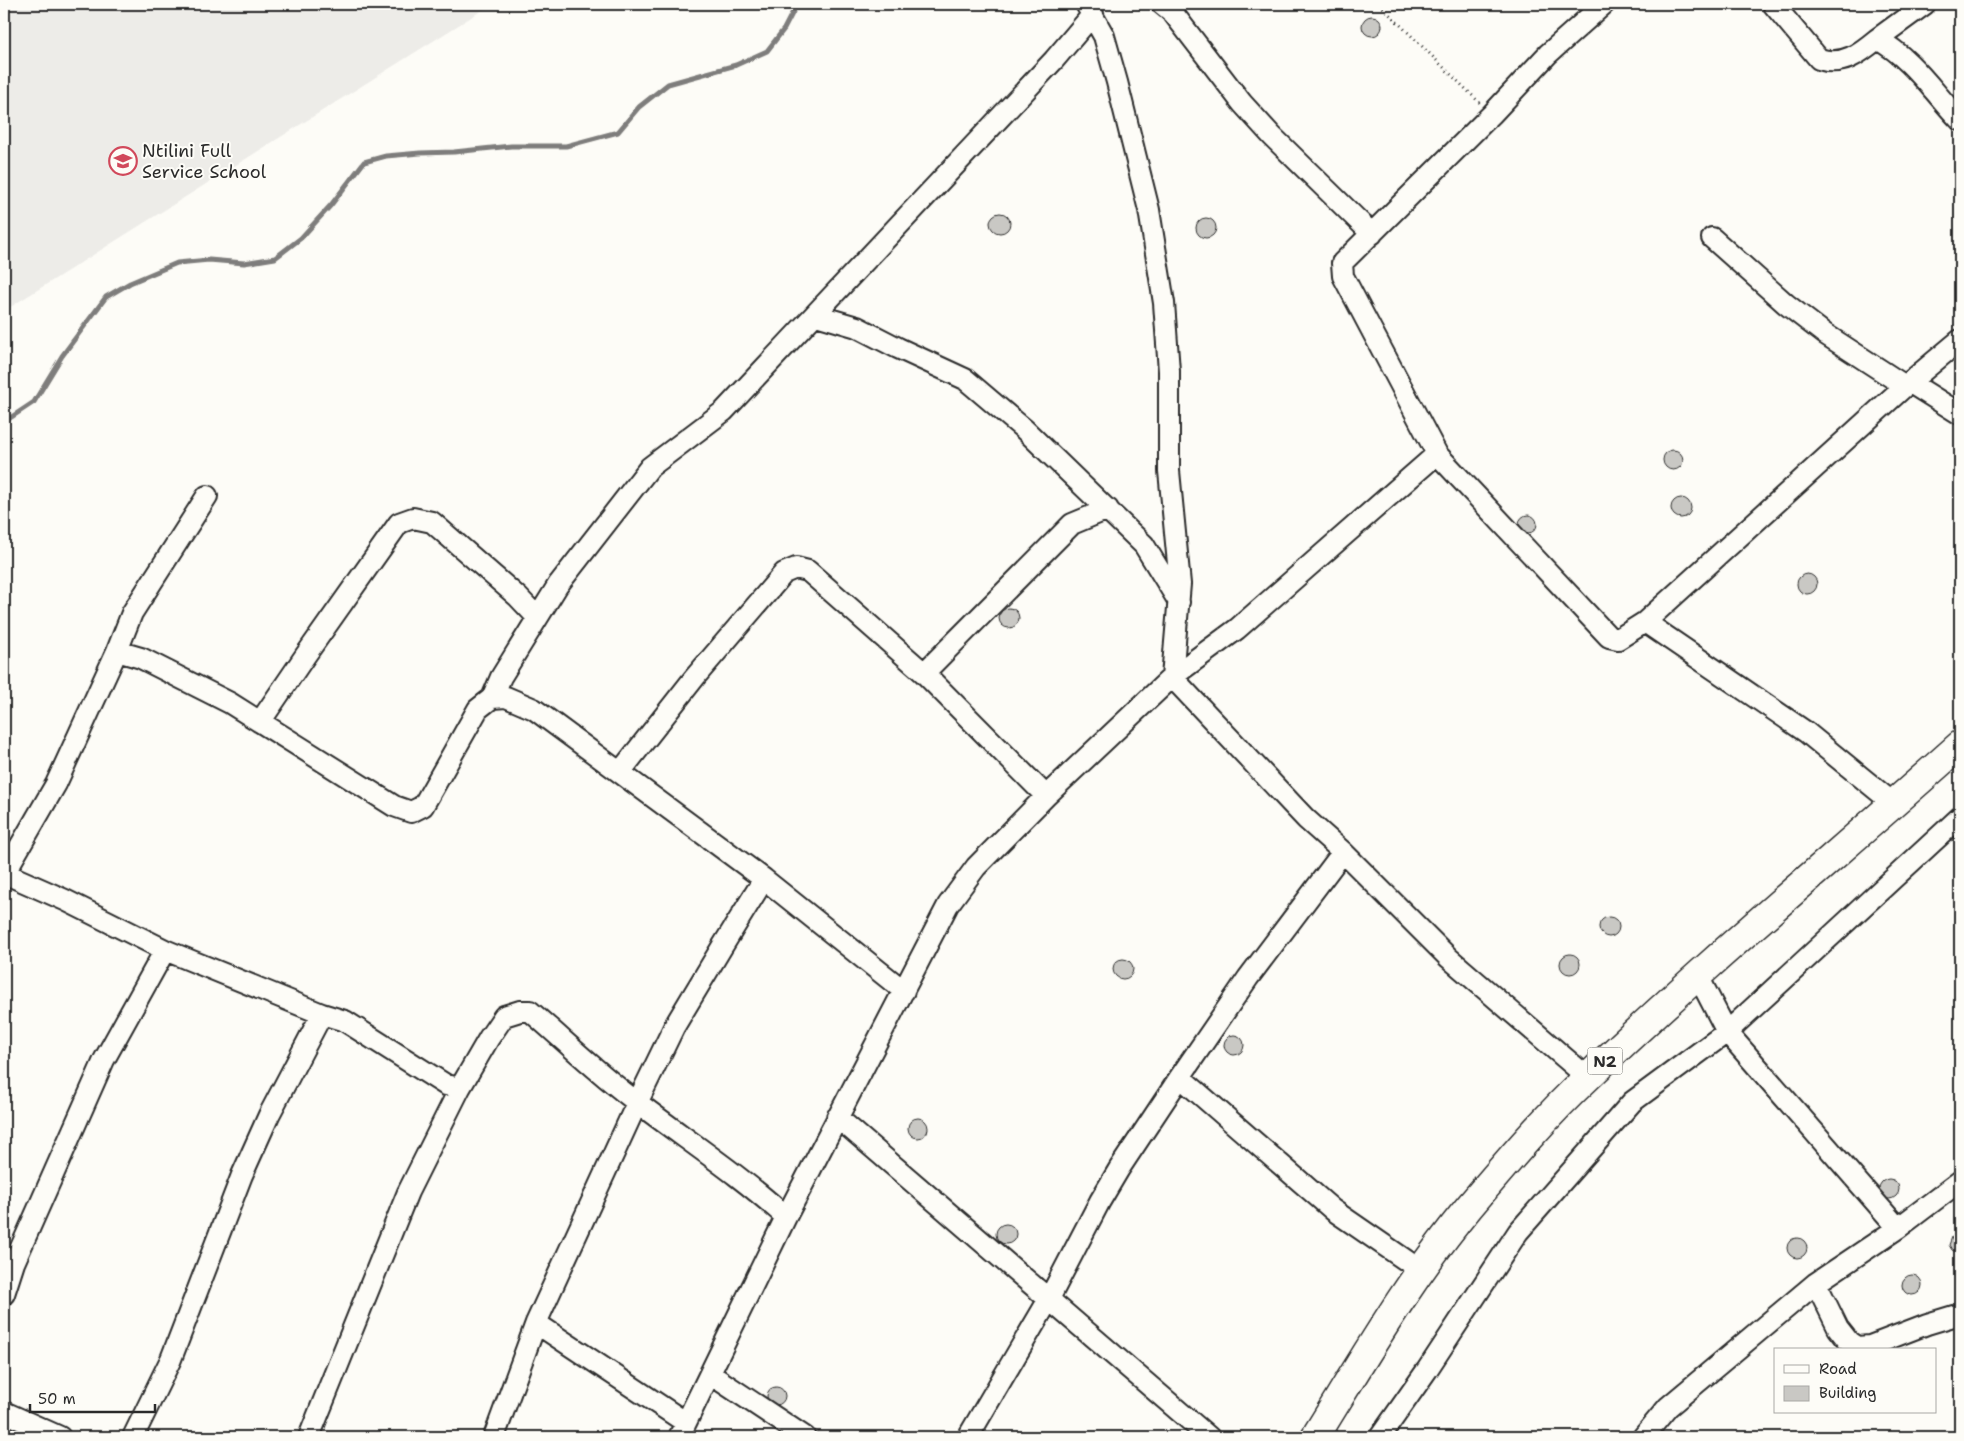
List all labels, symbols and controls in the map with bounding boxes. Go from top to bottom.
place label: Ntilini Full Service School [142,139,267,184]
school or university icon: Ntilini Full Service School [108,146,138,176]
road number: N2 [1588,1048,1622,1074]
legend [1774,1348,1936,1414]
text: Road [1819,1359,1857,1379]
scale bar [30,1381,155,1413]
text: Building [1819,1383,1876,1403]
text: 50 m [38,1389,76,1409]

